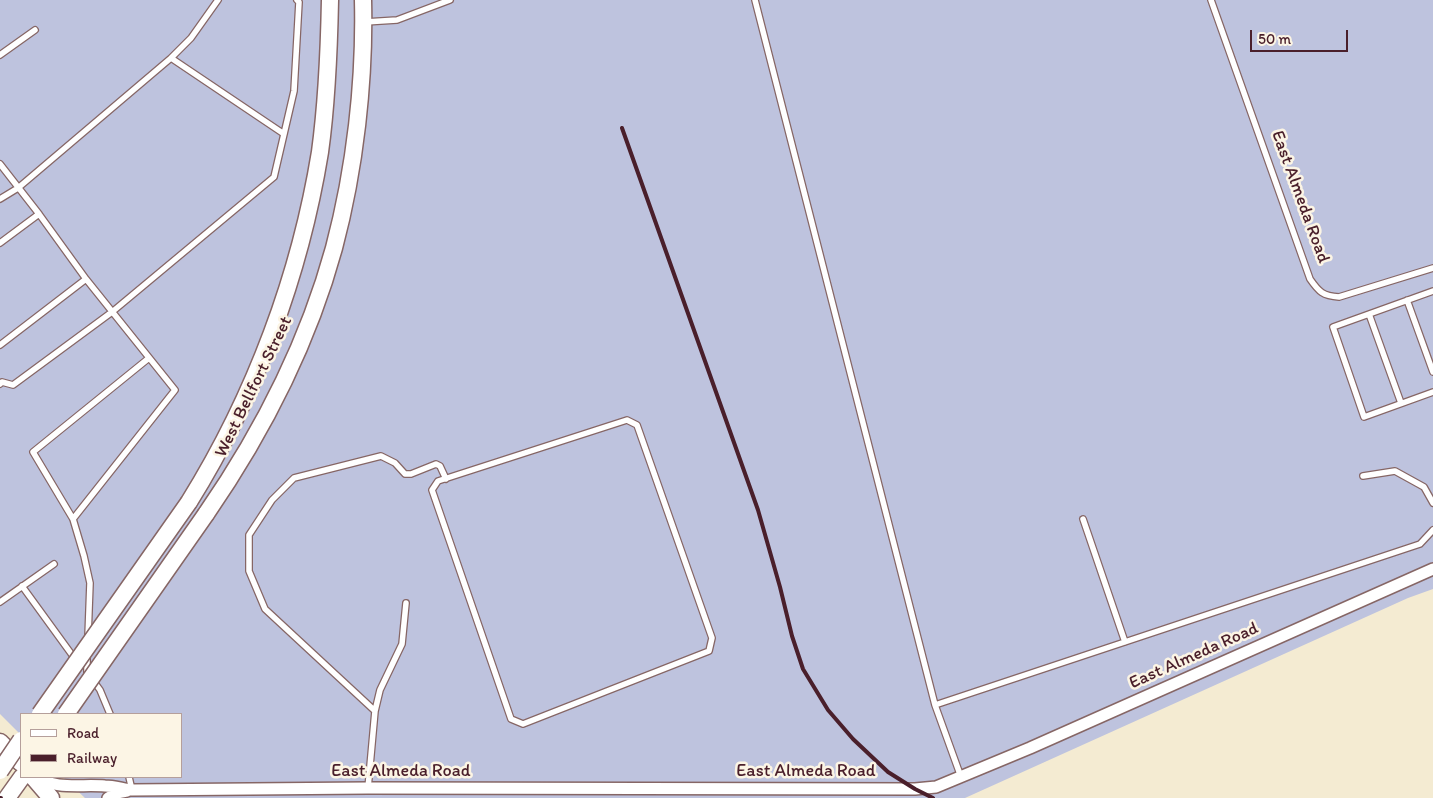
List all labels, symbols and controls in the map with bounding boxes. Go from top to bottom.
scale bar [1253,20,1350,52]
text: 50 m [1258,30,1291,48]
street label: East Almeda Road [1266,128,1334,266]
street label: West Bellfort Street [211,313,297,461]
street label: East Almeda Road [1126,618,1262,694]
legend [20,713,182,778]
text: Road [67,724,99,742]
text: Railway [67,749,117,767]
street label: East Almeda Road [331,760,471,782]
street label: East Almeda Road [736,760,876,782]

